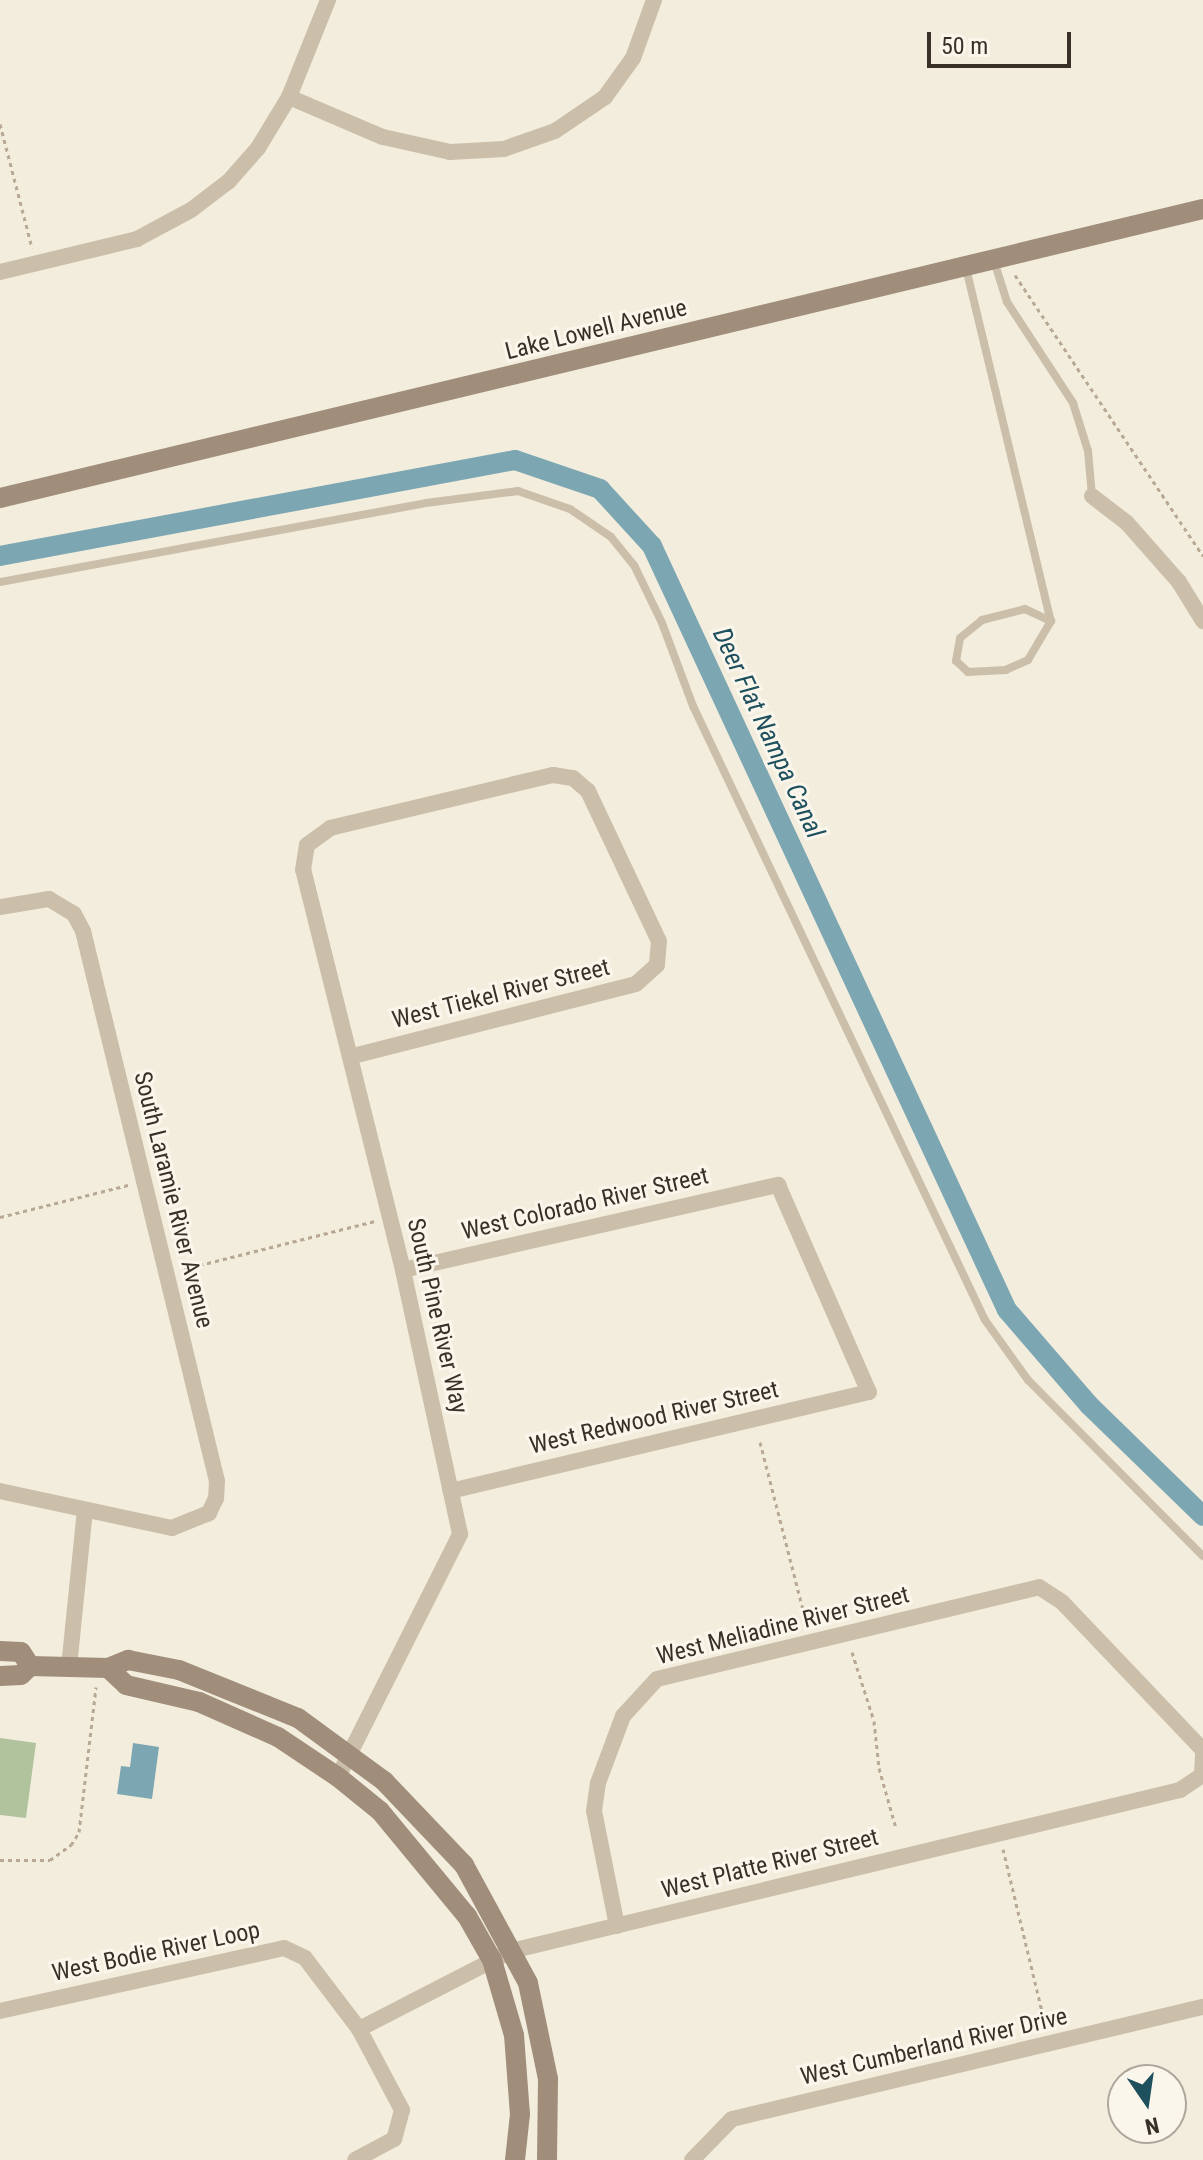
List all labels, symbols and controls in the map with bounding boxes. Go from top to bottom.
scale bar [931,16,1075,66]
text: 50 m [941,32,988,60]
street label: Lake Lowell Avenue [502,294,690,366]
water label: Deer Flat Nampa Canal [706,623,830,843]
street label: West Tiekel River Street [389,953,613,1035]
street label: South Laramie River Avenue [127,1069,219,1331]
street label: West Colorado River Street [459,1162,711,1246]
street label: South Pine River Way [401,1216,473,1416]
street label: West Redwood River Street [527,1375,781,1461]
street label: West Meliadine River Street [654,1581,912,1671]
street label: West Platte River Street [658,1823,882,1905]
street label: West Bodie River Loop [49,1916,263,1988]
street label: West Cumberland River Drive [798,2002,1070,2092]
north arrow [1107,2064,1187,2144]
text: N [1143,2112,1161,2140]

